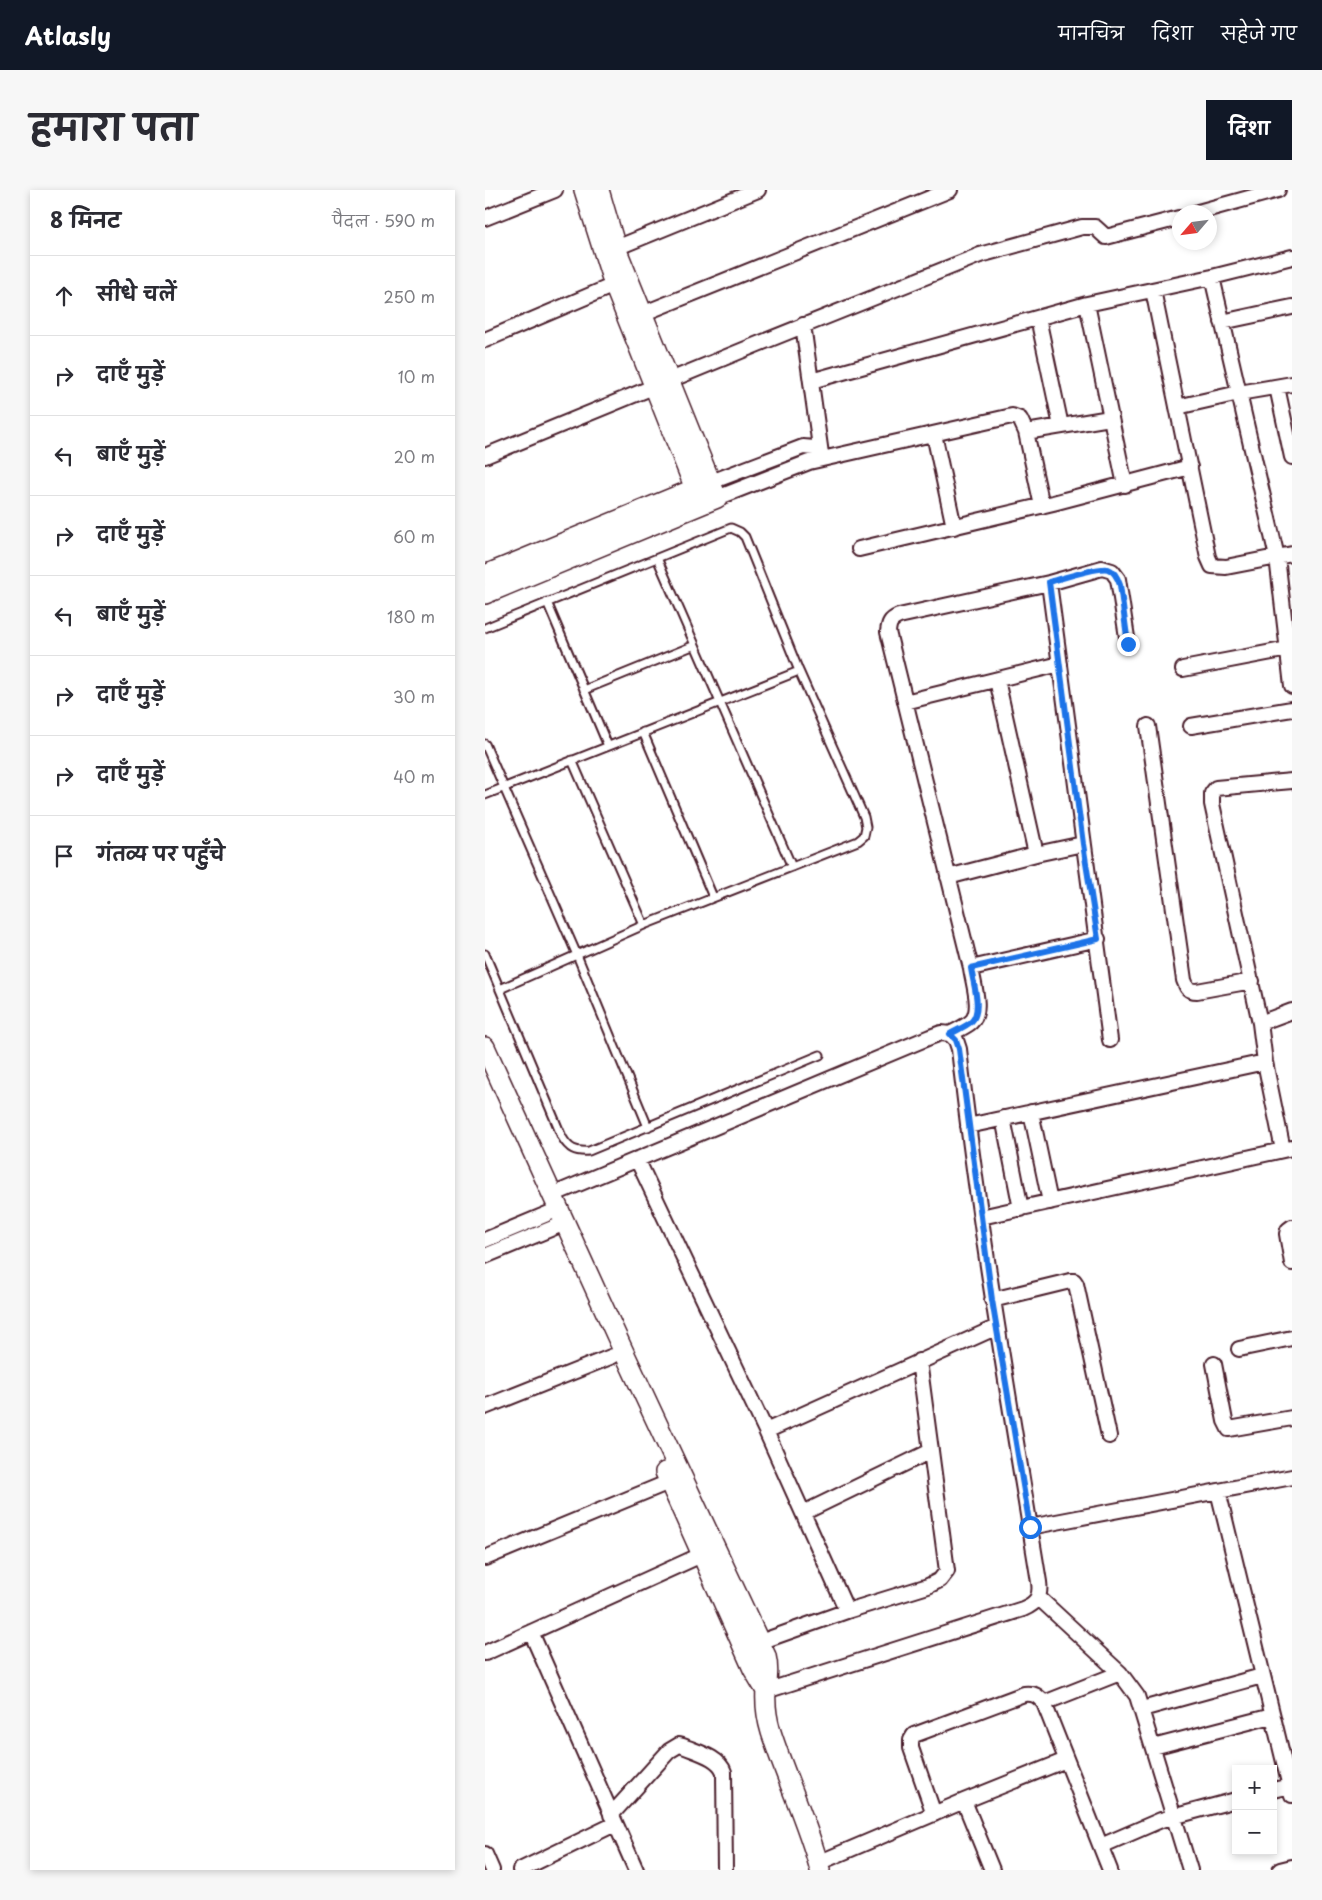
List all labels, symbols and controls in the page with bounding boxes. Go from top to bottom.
text: Atlasly [25,17,111,53]
text: मानचित्र [1058,19,1124,46]
text: दिशा [1152,19,1193,46]
text: सहेजे गए [1221,19,1297,46]
text: हमारा पता [30,99,197,152]
button: दिशा [1206,100,1292,160]
text: 8 मिनट [50,203,121,235]
north arrow [1172,205,1217,250]
text: पैदल · 590 m [332,208,435,232]
text: सीधे चलें [97,279,176,307]
icon: ahead [50,282,78,310]
text: 250 m [384,284,435,308]
text: दाएँ मुड़ें [97,359,164,387]
icon: right [50,362,78,390]
text: 10 m [398,364,435,388]
text: बाएँ मुड़ें [97,439,165,467]
icon: left [50,442,78,470]
text: 20 m [394,444,435,468]
text: दाएँ मुड़ें [97,519,164,547]
icon: right [50,522,78,550]
text: 60 m [393,524,435,548]
text: बाएँ मुड़ें [97,599,165,627]
icon: left [50,602,78,630]
text: 180 m [387,604,435,628]
route end [1117,633,1140,656]
text: दाएँ मुड़ें [97,679,164,707]
icon: right [50,682,78,710]
text: 30 m [393,684,435,708]
text: दाएँ मुड़ें [97,759,164,787]
icon: right [50,762,78,790]
text: 40 m [393,764,435,788]
text: गंतव्य पर पहुँचे [97,839,225,867]
icon: arrive [50,842,78,870]
route start [1019,1516,1042,1539]
map controls [1232,1765,1277,1855]
button: + [1232,1765,1277,1810]
button: − [1232,1810,1277,1855]

